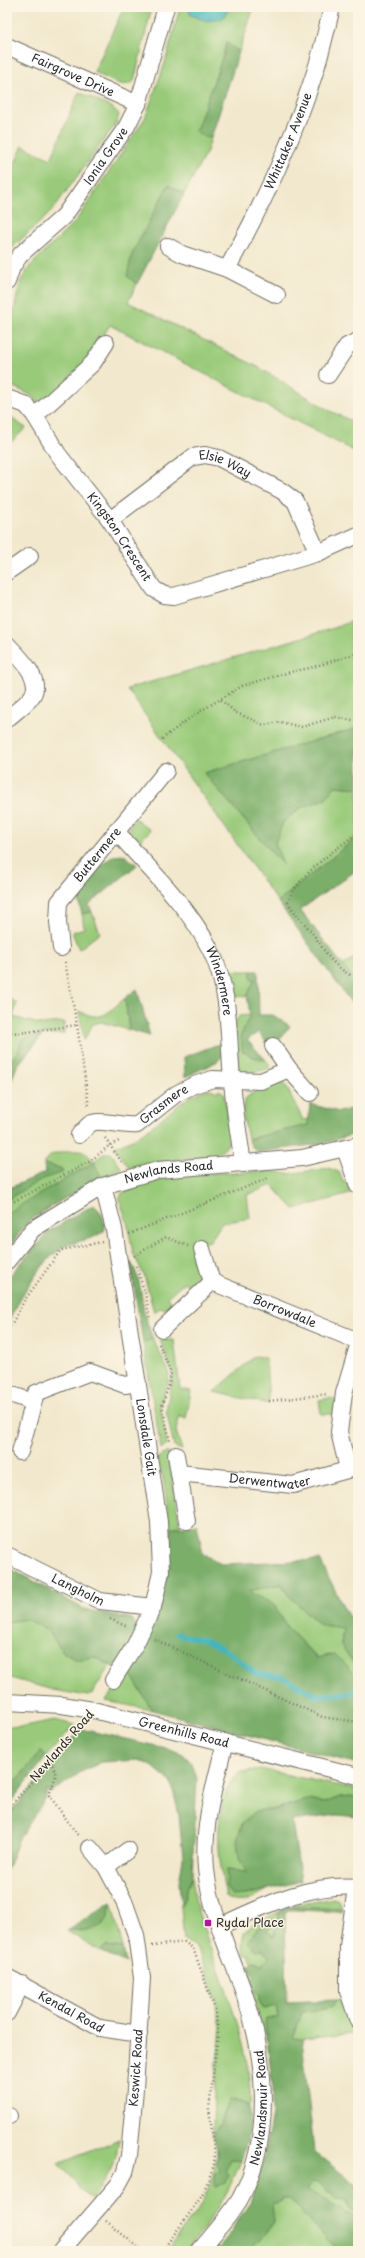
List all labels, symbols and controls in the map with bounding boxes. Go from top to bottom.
street label: Fairgrove Drive [29,48,118,100]
street label: Whittaker Avenue [259,89,316,192]
street label: Ionia Grove [78,123,132,188]
street label: Elsie Way [197,445,255,481]
street label: Kingston Crescent [83,488,157,584]
street label: Buttermere [69,823,125,886]
street label: Windermere [202,943,238,1017]
street label: Grasmere [135,1079,191,1128]
street label: Newlands Road [122,1155,214,1187]
street label: Borrowdale [251,1290,320,1331]
street label: Lonsdale Gait [132,1397,162,1477]
street label: Derwentwater [228,1468,313,1493]
street label: Langholm [49,1568,108,1610]
street label: Newlands Road [25,1705,98,1785]
street label: Greenhills Road [137,1712,231,1752]
place label: Rydal Place [216,1913,284,1931]
marker: Rydal Place [203,1918,213,1928]
street label: Kendal Road [35,1986,108,2037]
street label: Keswick Road [123,2028,147,2107]
street label: Newlandsmuir Road [244,2049,271,2167]

